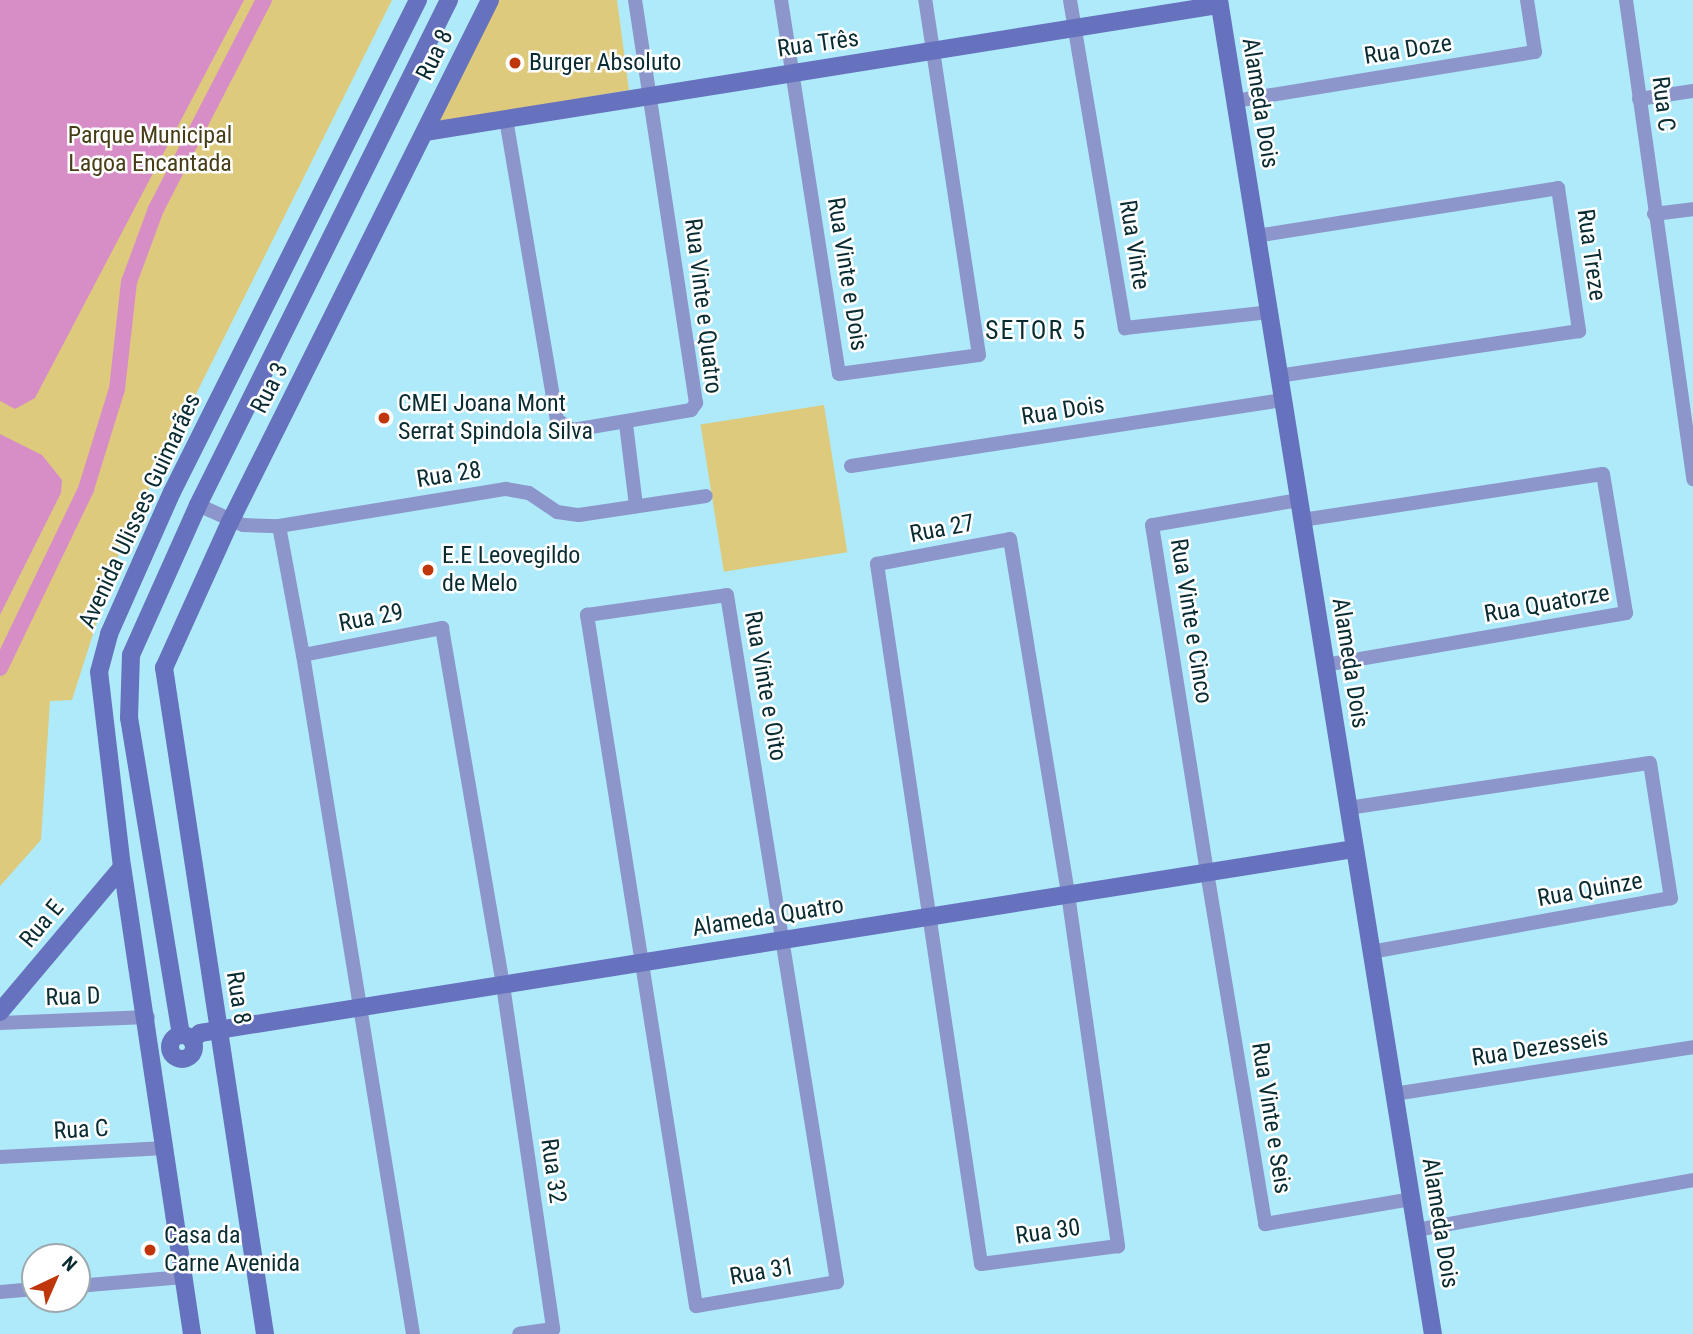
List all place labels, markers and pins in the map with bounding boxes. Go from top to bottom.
place label: Burger Absoluto [529,49,681,77]
marker: Burger Absoluto [507,55,523,71]
place label: CMEI Joana Mont Serrat Spindola Silva [398,390,593,446]
marker: CMEI Joana Mont Serrat Spindola Silva [376,410,392,426]
place label: E.E Leovegildo de Melo [442,542,580,598]
marker: E.E Leovegildo de Melo [420,562,436,578]
place label: Casa da Carne Avenida [164,1222,300,1278]
marker: Casa da Carne Avenida [142,1242,158,1258]

